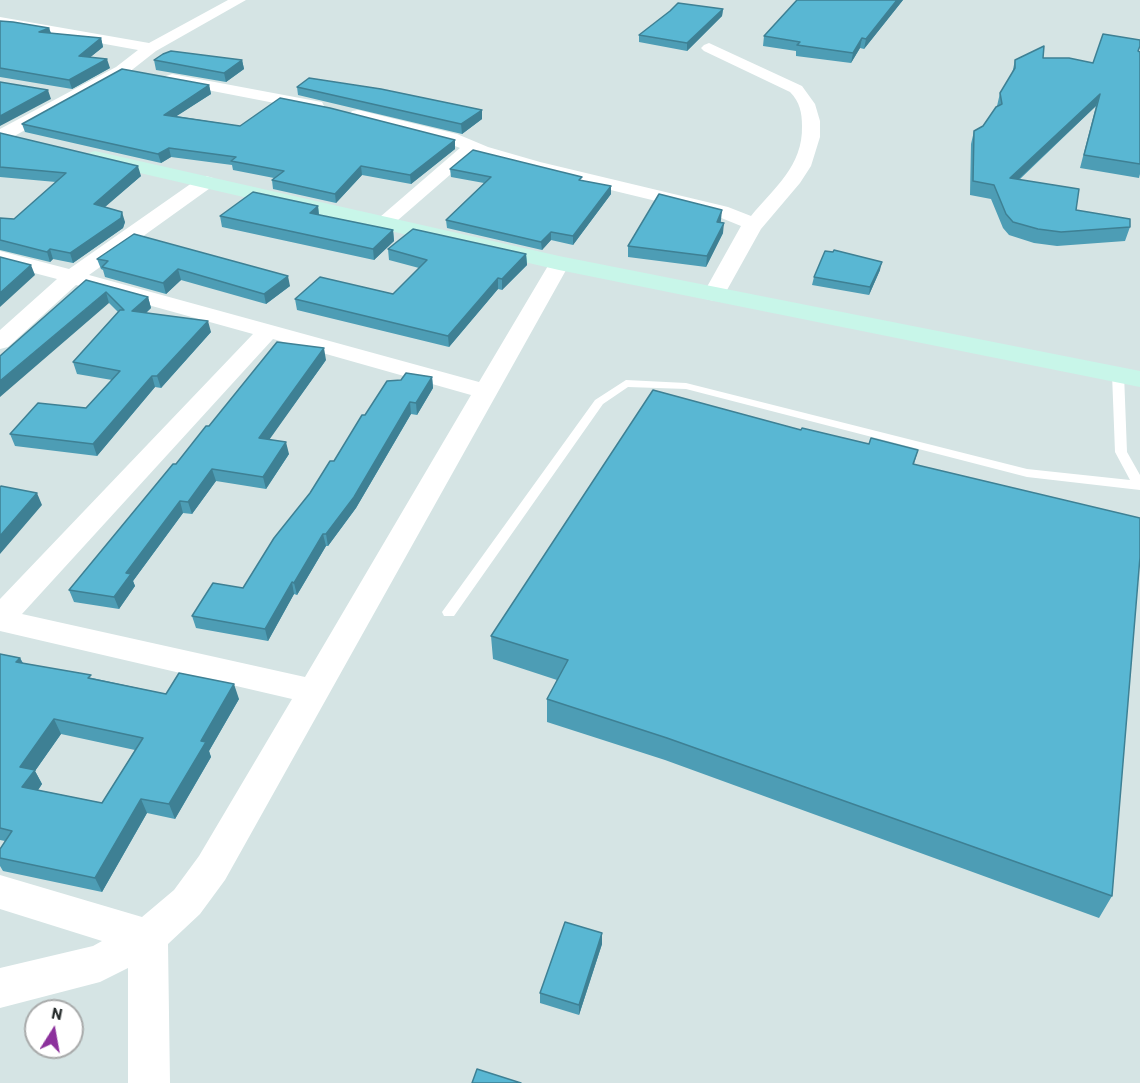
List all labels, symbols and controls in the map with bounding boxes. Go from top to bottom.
north arrow [24,999,84,1059]
text: N [50,1002,64,1023]

